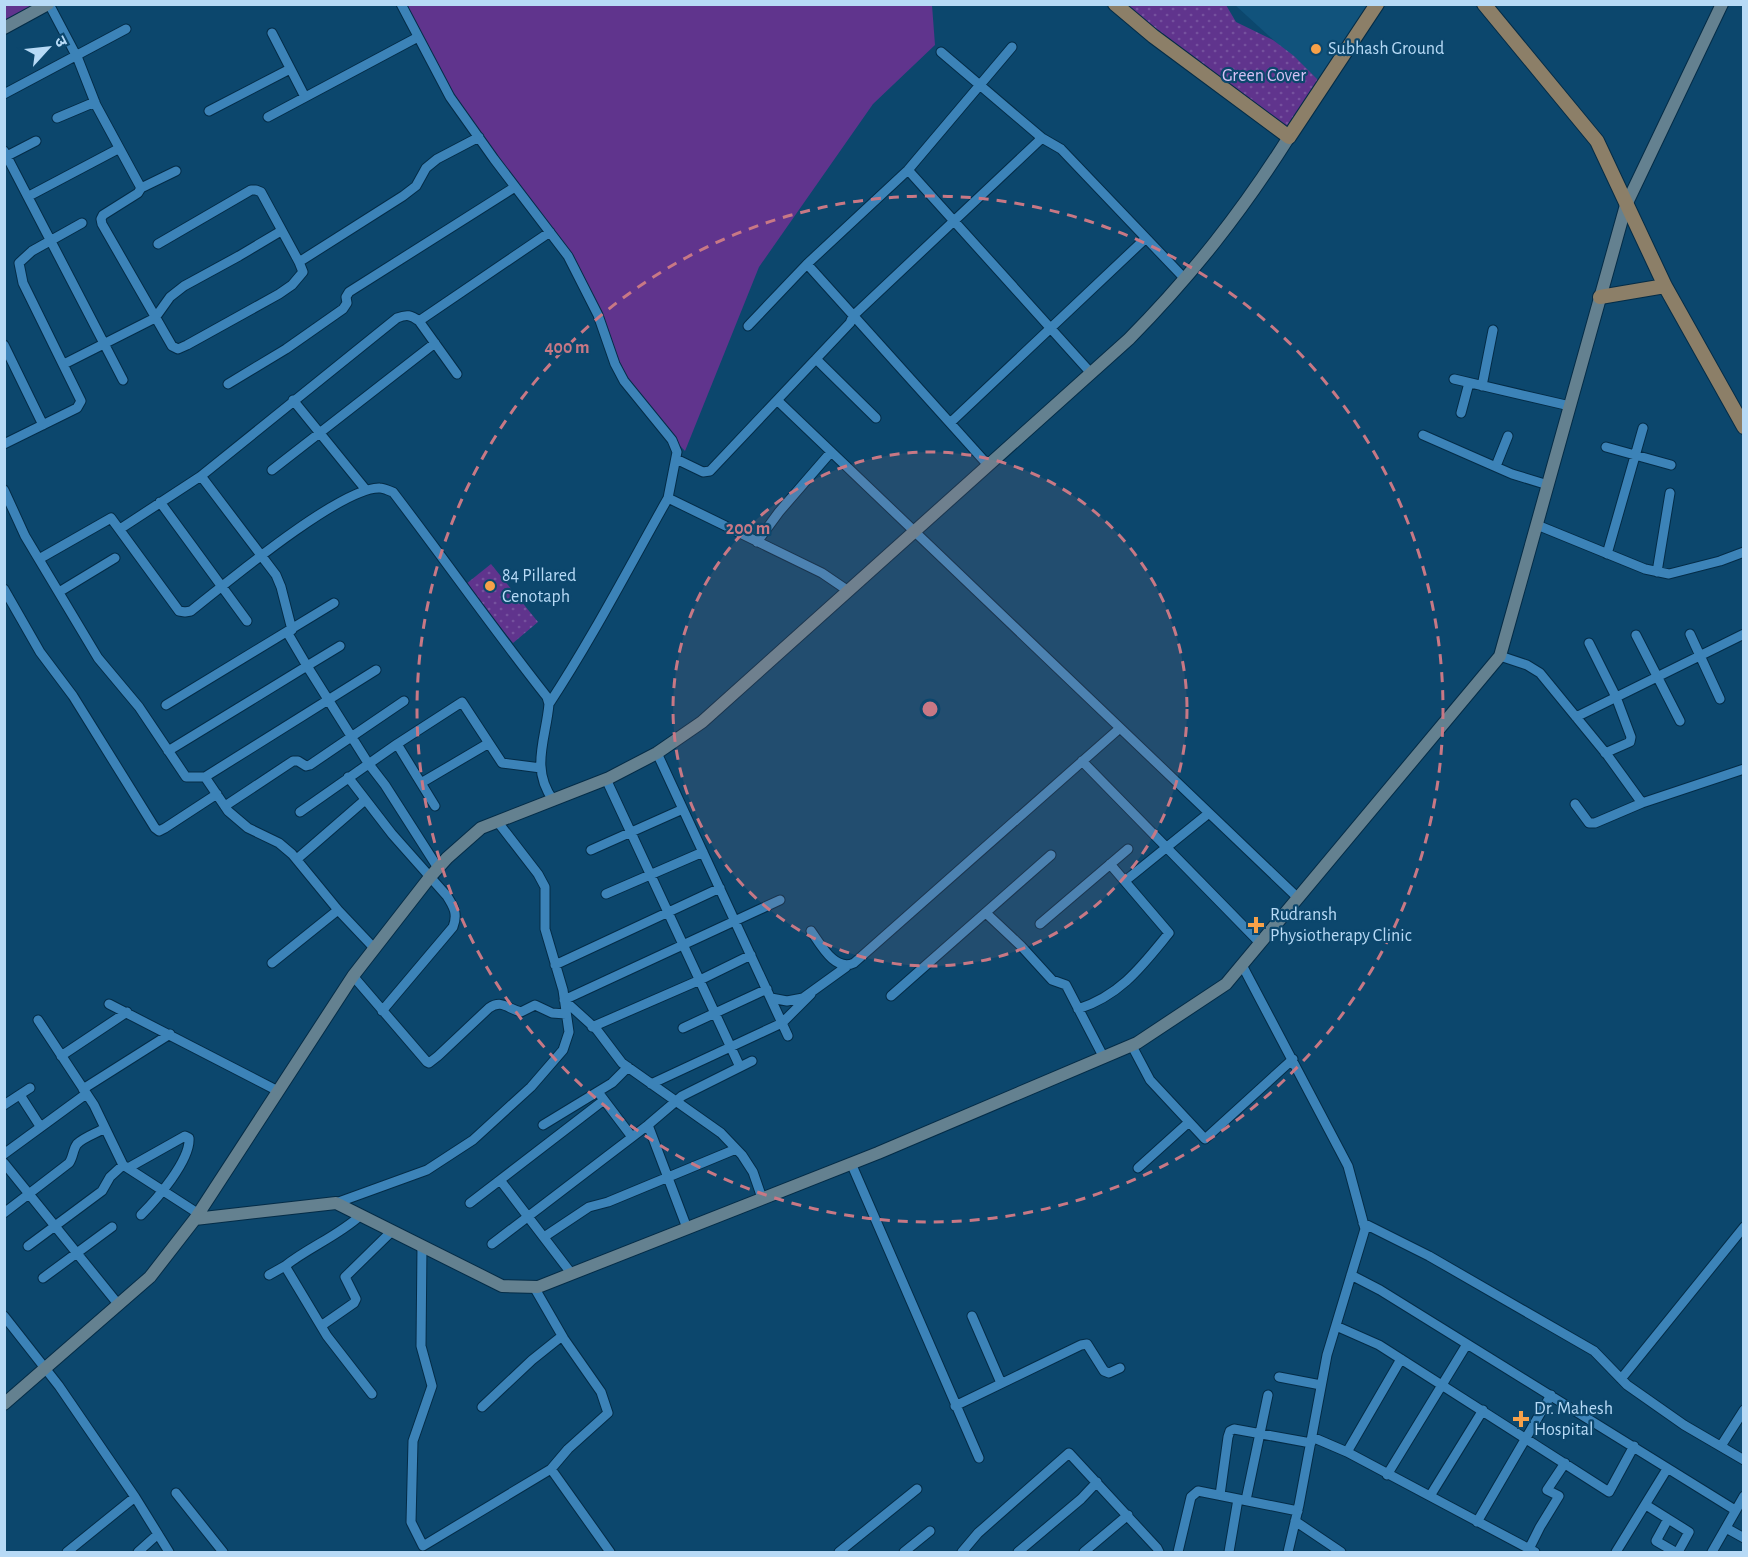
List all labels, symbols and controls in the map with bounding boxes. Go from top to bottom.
north arrow [18,18,78,78]
text: उ [51,34,70,50]
place label: Subhash Ground [1328,40,1444,58]
marker: Subhash Ground [1309,42,1323,56]
park label: Green Cover [1222,67,1306,85]
text: 400 m [544,339,590,357]
text: 200 m [726,520,770,538]
place label: 84 Pillared Cenotaph [502,567,576,606]
marker: 84 Pillared Cenotaph [483,579,497,593]
centre of rings [920,699,940,719]
place label: Rudransh Physiotherapy Clinic [1270,906,1412,945]
marker: Rudransh Physiotherapy Clinic [1247,916,1265,934]
place label: Dr. Mahesh Hospital [1534,1400,1613,1439]
marker: Dr. Mahesh Hospital [1512,1410,1530,1428]

